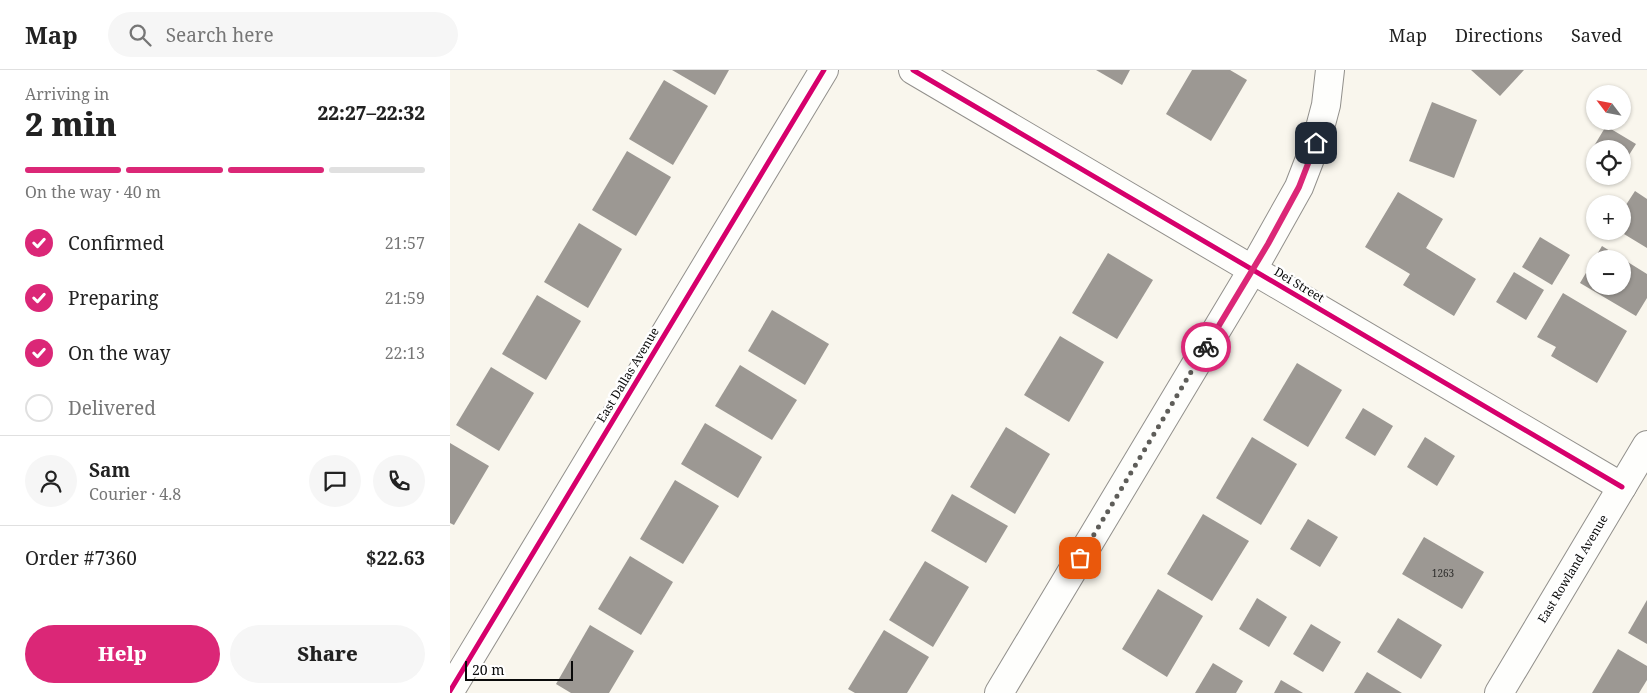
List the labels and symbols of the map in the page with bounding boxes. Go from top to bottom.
north arrow [1586,85,1631,130]
pin [1295,122,1337,164]
street label: Dei Street [1271,263,1327,306]
courier [1181,322,1231,372]
street label: East Dallas Avenue [592,324,663,425]
street label: East Rowland Avenue [1533,511,1612,626]
pin [1059,537,1101,579]
house number: 1263 [1432,566,1455,580]
scale bar [465,658,572,681]

